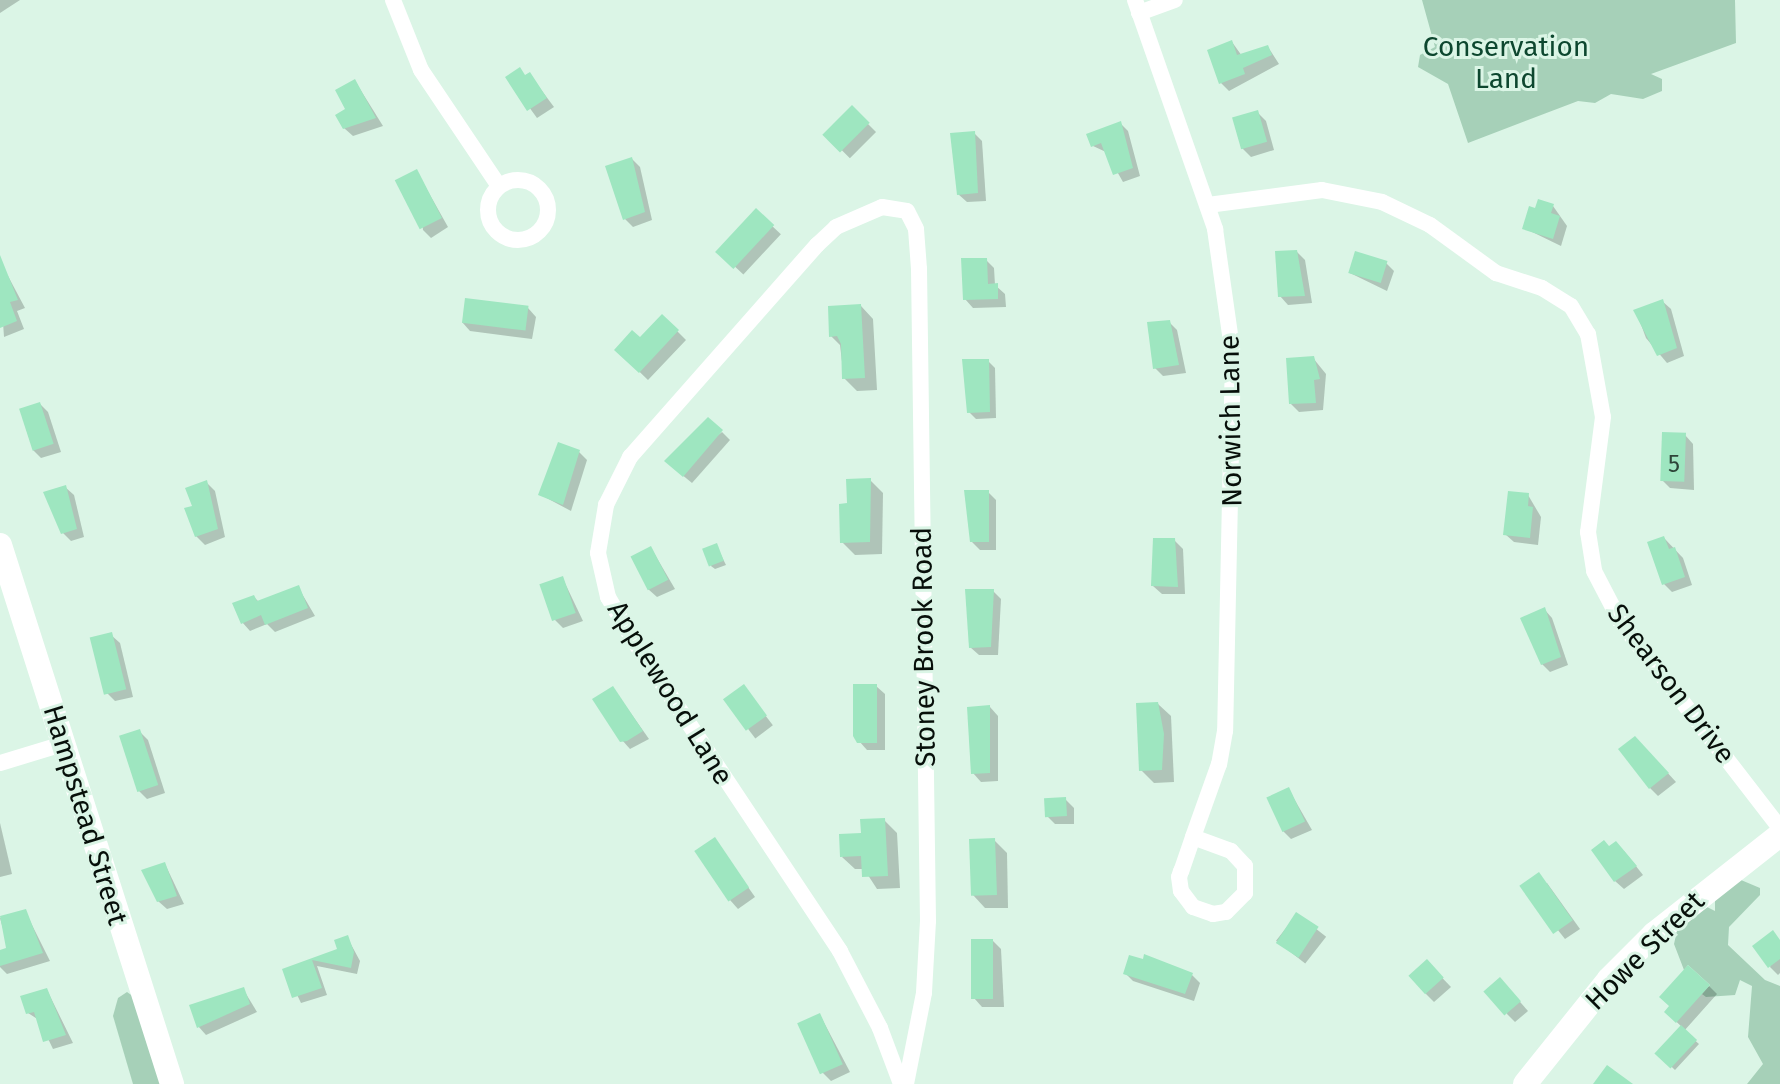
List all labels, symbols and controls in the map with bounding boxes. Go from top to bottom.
park label: Conservation Land [1423,30,1589,96]
street label: Norwich Lane [1213,335,1249,507]
house number: 5 [1668,451,1680,479]
street label: Stoney Brook Road [905,527,943,767]
street label: Applewood Lane [600,595,740,791]
street label: Shearson Drive [1600,598,1742,770]
street label: Hampstead Street [36,701,134,929]
street label: Howe Street [1579,885,1711,1017]

